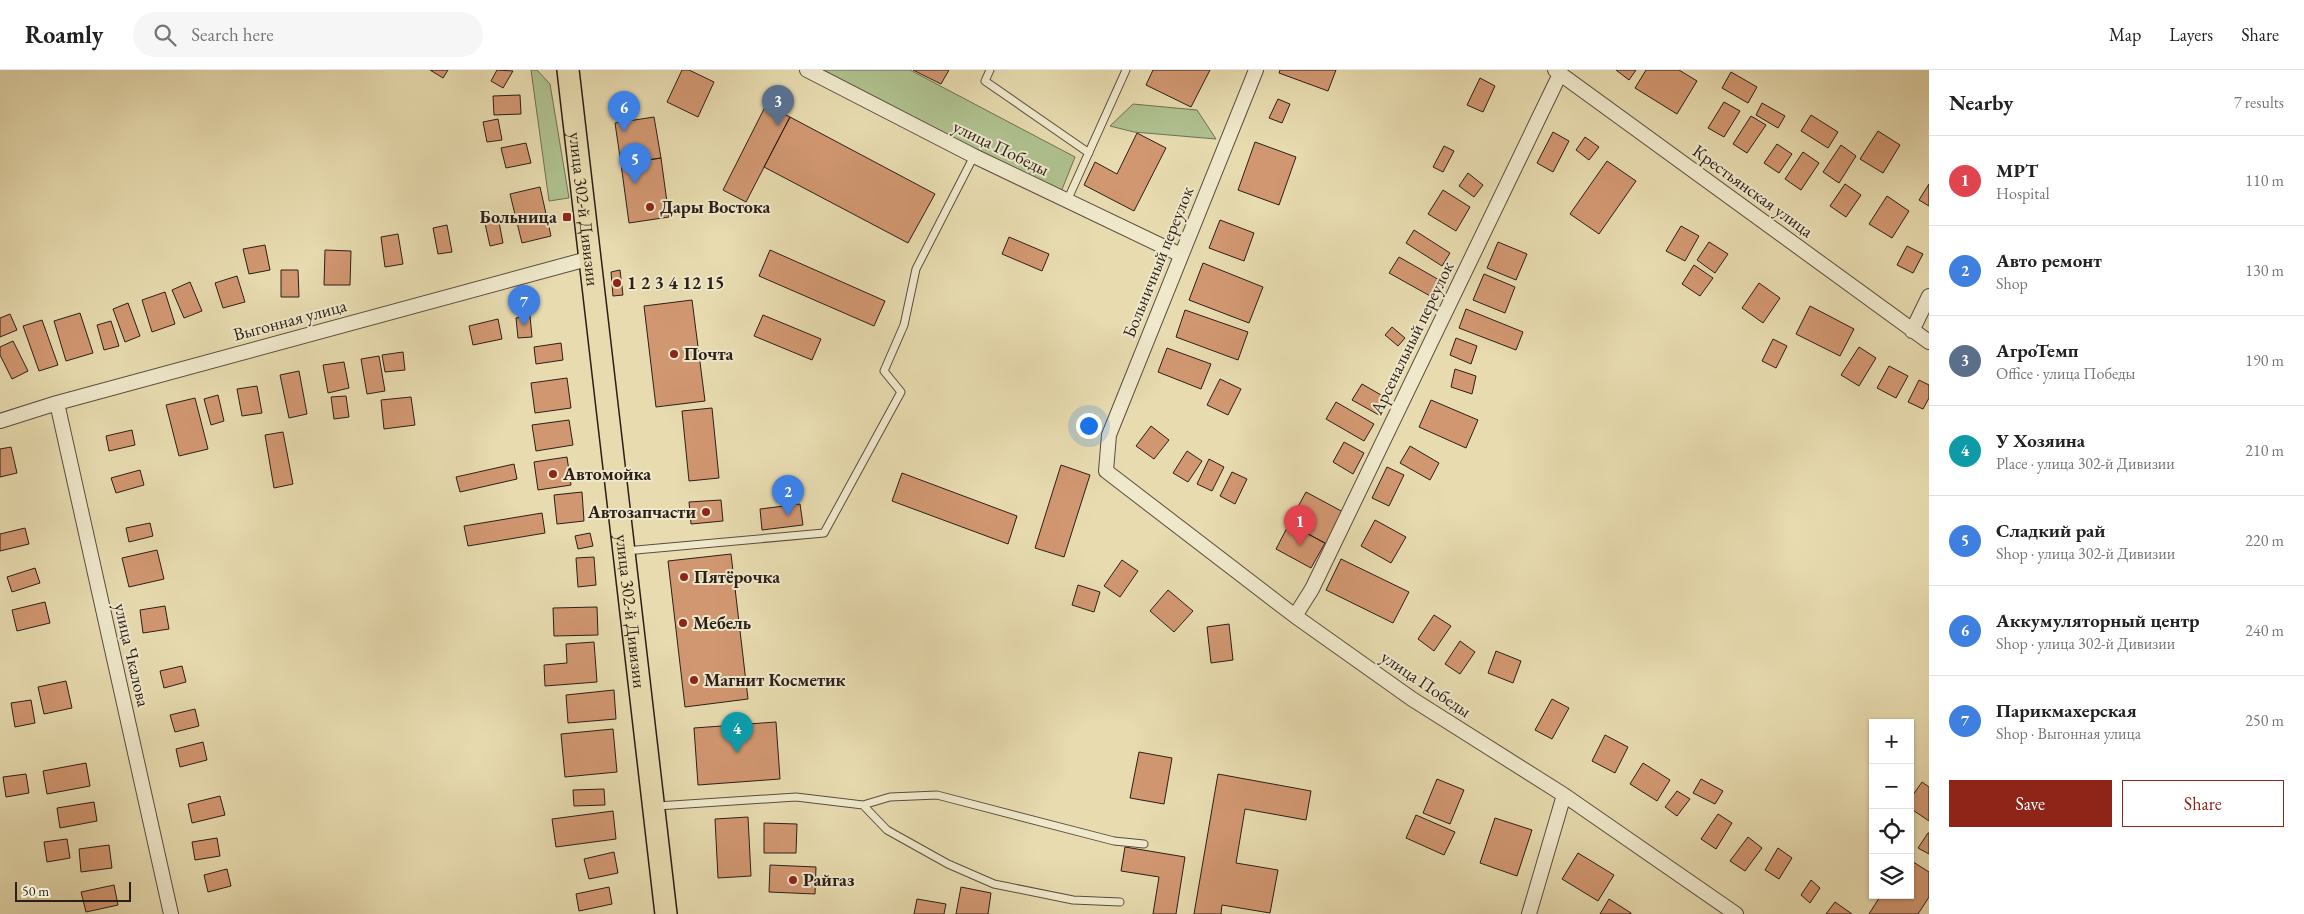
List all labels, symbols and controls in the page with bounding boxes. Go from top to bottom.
search box [133,12,483,57]
text: Roamly [25,19,103,50]
icon: search [151,21,179,49]
text: Search here [191,22,274,47]
text: Map [2109,23,2141,46]
text: Layers [2169,23,2213,46]
text: Share [2241,23,2279,46]
pin: 3 [762,85,794,126]
text: Nearby [1949,89,2013,116]
pin: 6 [608,91,640,132]
text: 7 results [2234,92,2284,113]
street label: улица Победы [949,114,1053,181]
street label: улица 302-й Дивизии [564,131,605,288]
street label: Крестьянская улица [1688,139,1819,243]
pin: 5 [619,143,651,184]
text: МРТ [1996,158,2038,183]
text: 1 [1961,170,1969,191]
text: 110 m [2245,170,2284,191]
street label: Больничный переулок [1117,182,1199,341]
text: Hospital [1996,183,2050,204]
place label: Дары Востока [660,195,770,218]
marker: Дары Востока [644,201,656,213]
place label: Больница [480,205,557,228]
marker: Больница [561,211,573,223]
text: Авто ремонт [1996,248,2102,273]
street label: Арсенальный переулок [1364,257,1459,419]
text: 2 [1961,260,1969,281]
text: 130 m [2245,260,2284,281]
place label: 1 2 3 4 12 15 [627,271,725,294]
text: Shop [1996,273,2028,294]
marker: 1 2 3 4 12 15 [611,277,623,289]
pin: 7 [508,285,540,326]
street label: Выгонная улица [231,293,350,346]
text: АгроТемп [1996,338,2078,363]
place label: Почта [684,342,734,365]
marker: Почта [668,348,680,360]
text: 3 [1961,350,1969,371]
text: 190 m [2245,350,2284,371]
text: Office · улица Победы [1996,363,2135,384]
your location [1076,413,1102,439]
text: У Хозяина [1996,428,2085,453]
text: 4 [1961,440,1969,461]
text: 210 m [2245,440,2284,461]
text: Place · улица 302-й Дивизии [1996,453,2175,474]
place label: Автомойка [562,462,651,485]
marker: Автомойка [547,468,559,480]
pin: 2 [772,475,804,516]
place label: Автозапчасти [587,500,696,523]
pin: 1 [1284,505,1316,546]
marker: Автозапчасти [700,506,712,518]
text: Сладкий рай [1996,518,2106,543]
text: 5 [1961,530,1969,551]
text: 220 m [2245,530,2284,551]
street label: улица 302-й Дивизии [611,533,652,690]
text: Shop · улица 302-й Дивизии [1996,543,2175,564]
place label: Пятёрочка [694,565,780,588]
marker: Пятёрочка [678,571,690,583]
street label: улица Чкалова [109,601,156,710]
text: Аккумуляторный центр [1996,608,2200,633]
place label: Мебель [693,611,751,634]
marker: Мебель [677,617,689,629]
text: 6 [1961,620,1969,641]
text: 240 m [2245,620,2284,641]
text: Shop · улица 302-й Дивизии [1996,633,2175,654]
street label: улица Победы [1377,645,1476,722]
place label: Магнит Косметик [704,668,846,691]
marker: Магнит Косметик [688,674,700,686]
text: Парикмахерская [1996,698,2137,723]
text: 7 [1961,710,1969,731]
text: 250 m [2245,710,2284,731]
pin: 4 [721,712,753,753]
map controls [1869,719,1914,899]
button: + [1869,719,1914,764]
text: Shop · Выгонная улица [1996,723,2141,744]
button: − [1869,764,1914,809]
button: Save [1949,780,2112,827]
button: Share [2122,780,2284,827]
button: locate [1869,809,1914,854]
button: layers [1869,854,1914,899]
place label: Райгаз [803,868,855,891]
marker: Райгаз [787,874,799,886]
scale bar [15,879,131,902]
text: 50 m [22,882,49,900]

